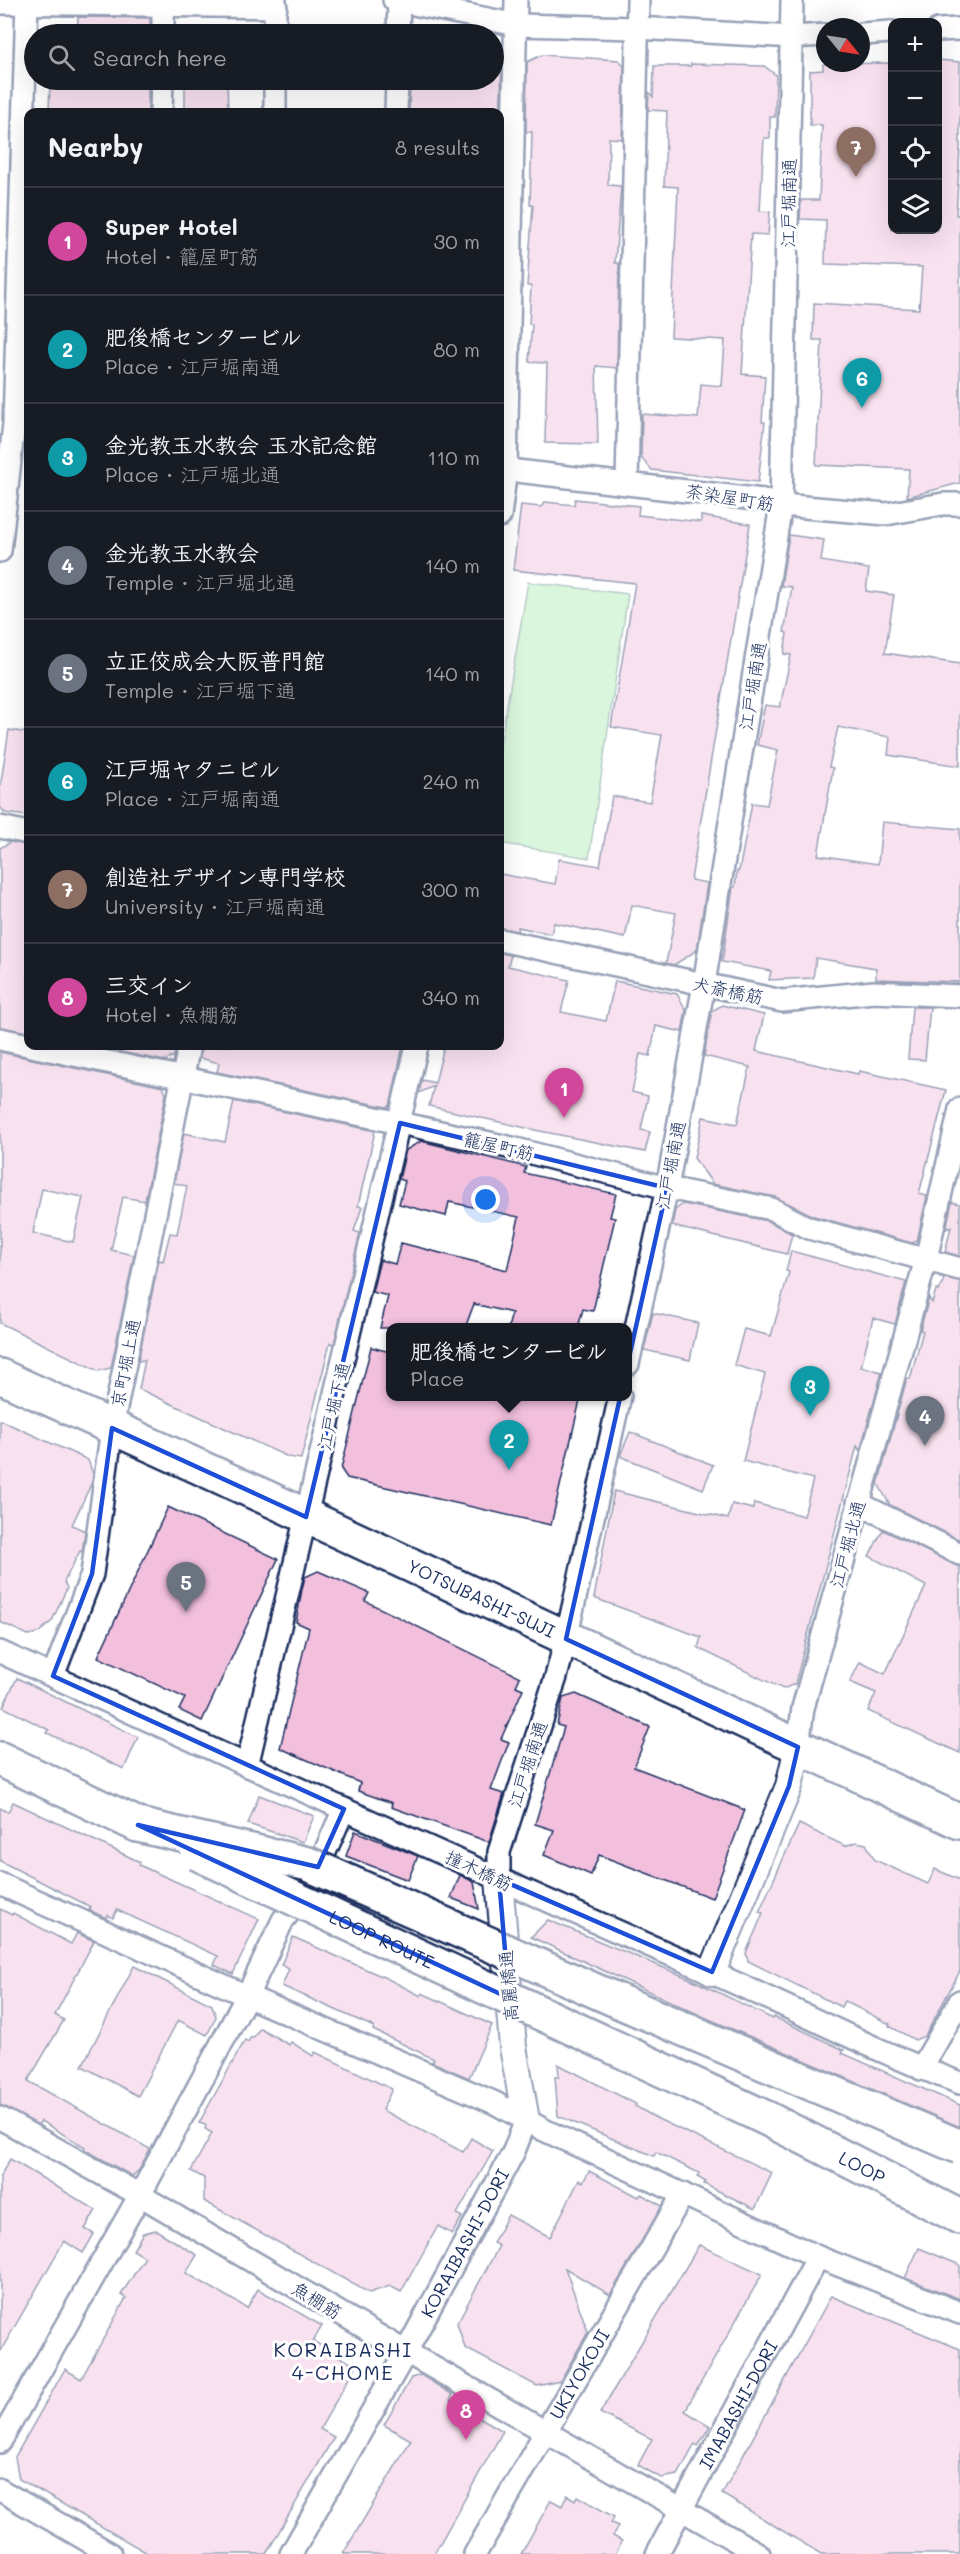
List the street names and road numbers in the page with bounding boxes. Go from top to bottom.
street label: 江戸堀南通 [775,158,801,248]
street label: 茶染屋町筋 [684,478,776,516]
street label: 江戸堀南通 [733,640,771,732]
street label: 犬斎橋筋 [690,971,766,1009]
street label: 江戸堀南通 [650,1119,690,1211]
street label: 籠屋町筋 [461,1126,537,1166]
street label: 京町堀上通 [105,1317,145,1409]
street label: 江戸堀下通 [311,1359,355,1453]
street label: 江戸堀北通 [824,1497,870,1591]
street label: YOTSUBASHI-SUJI [404,1553,559,1643]
street label: 江戸堀南通 [502,1717,552,1811]
street label: 撞木橋筋 [441,1844,517,1896]
street label: LOOP ROUTE [326,1904,438,1974]
street label: 高麗橋通 [493,1949,523,2023]
street label: LOOP [835,2145,889,2189]
street label: KORAIBASHI-DORI [415,2165,514,2322]
street label: 魚棚筋 [288,2276,346,2324]
street label: UKIYOKOJI [544,2325,614,2423]
street label: IMABASHI-DORI [693,2336,783,2473]

